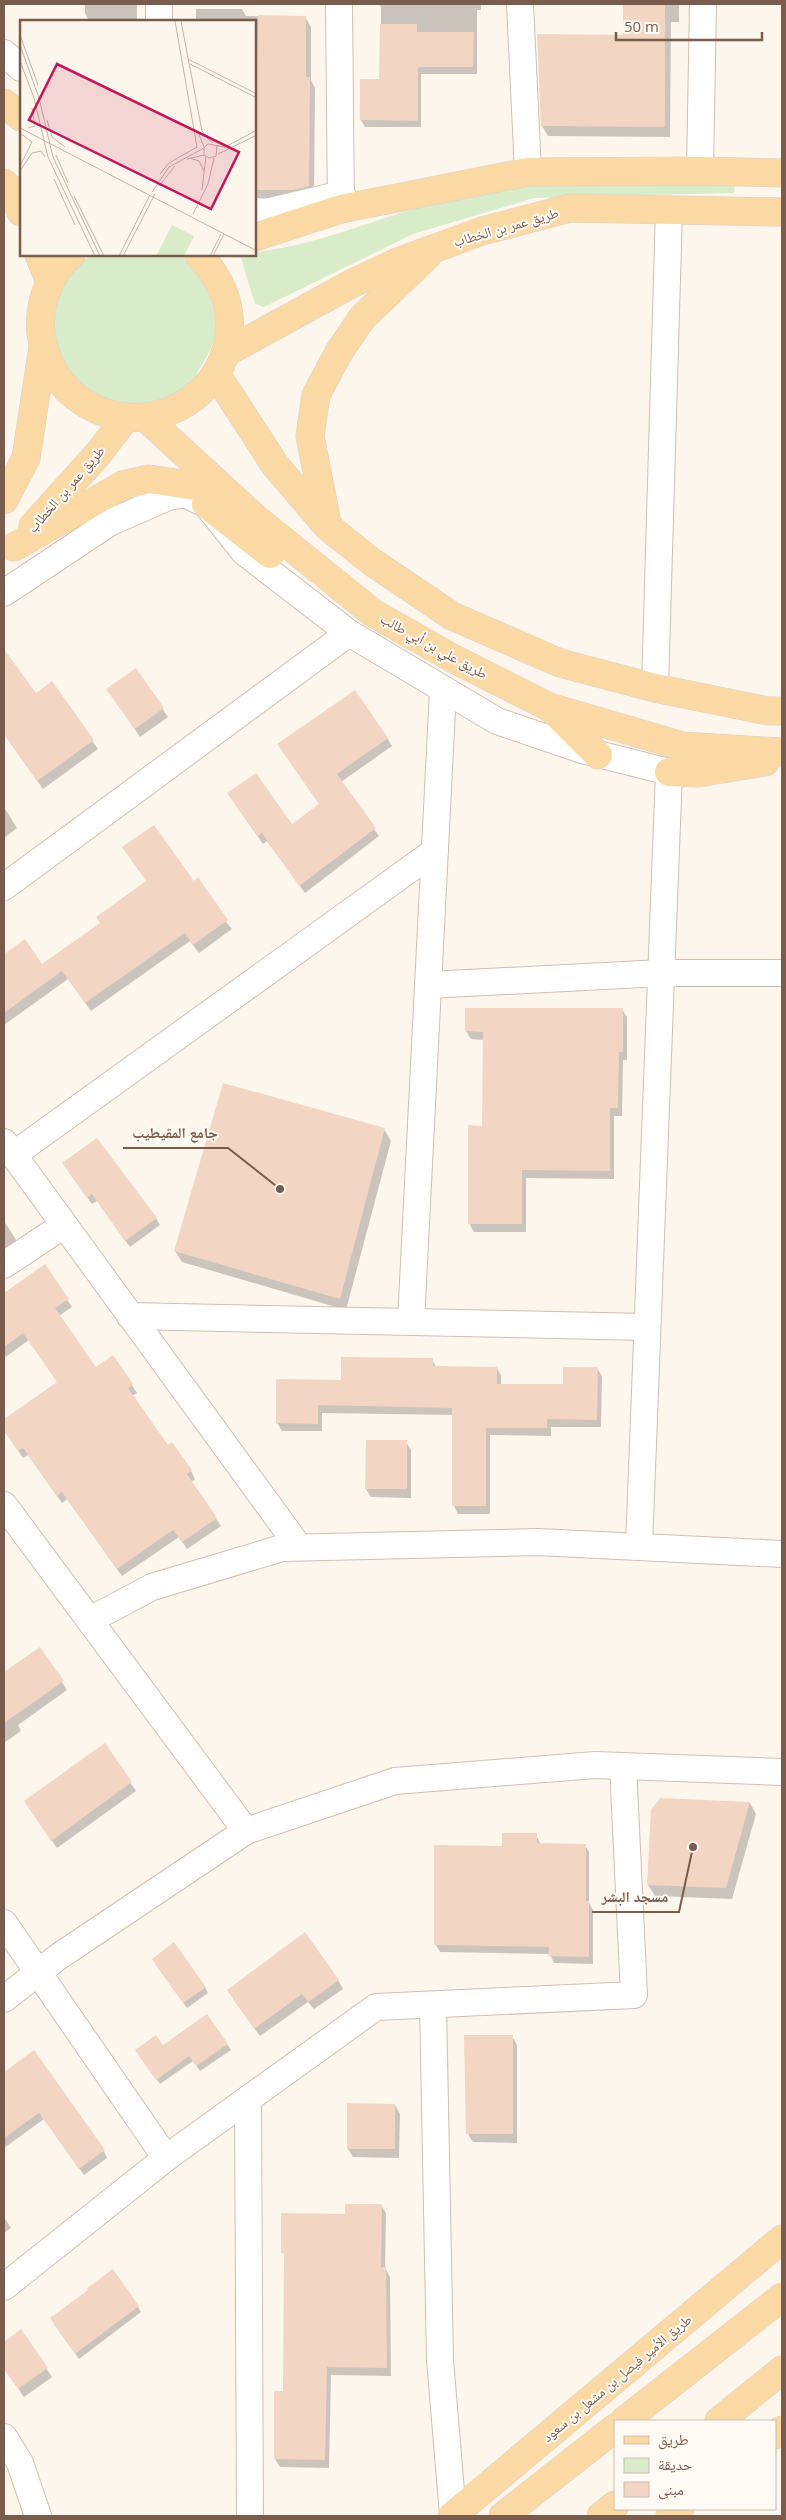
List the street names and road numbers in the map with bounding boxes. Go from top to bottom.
street label: طريق عمر بن الخطاب [451,202,561,252]
street label: طريق عمر بن الخطاب [23,441,109,537]
street label: طريق علي بن أبي طالب [376,608,491,685]
street label: طريق الأمير فيصل بن مشعل بن سعود [539,2311,695,2445]

